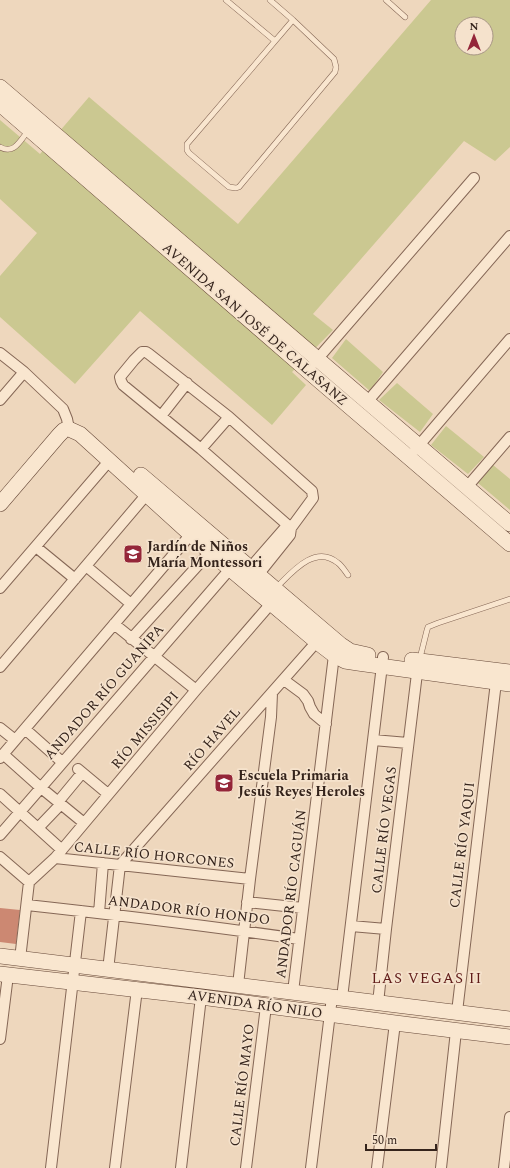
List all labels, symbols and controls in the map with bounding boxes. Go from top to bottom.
north arrow [454,16,494,56]
text: N [470,18,479,35]
street label: AVENIDA SAN JOSÉ DE CALASANZ [158,237,352,411]
place label: Jardín de Niños María Montessori [147,536,263,573]
school or university icon: Jardín de Niños María Montessori [122,543,144,565]
street label: ANDADOR RÍO GUANIPA [39,619,169,764]
street label: RÍO MISSISIPI [106,686,184,774]
street label: RÍO HAVEL [178,702,246,776]
place label: Escuela Primaria Jesús Reyes Heroles [238,765,365,802]
street label: CALLE RÍO VEGAS [366,765,402,895]
school or university icon: Escuela Primaria Jesús Reyes Heroles [213,772,235,794]
street label: CALLE RÍO YAQUI [444,781,480,909]
street label: ANDADOR RÍO CAGUÁN [270,808,312,980]
street label: CALLE RÍO HORCONES [73,836,235,874]
street label: ANDADOR RÍO HONDO [107,890,271,930]
district label: LAS VEGAS II [372,967,482,990]
street label: AVENIDA RÍO NILO [186,984,324,1024]
street label: CALLE RÍO MAYO [224,1022,260,1148]
scale bar [366,1126,436,1152]
text: 50 m [372,1131,397,1150]

